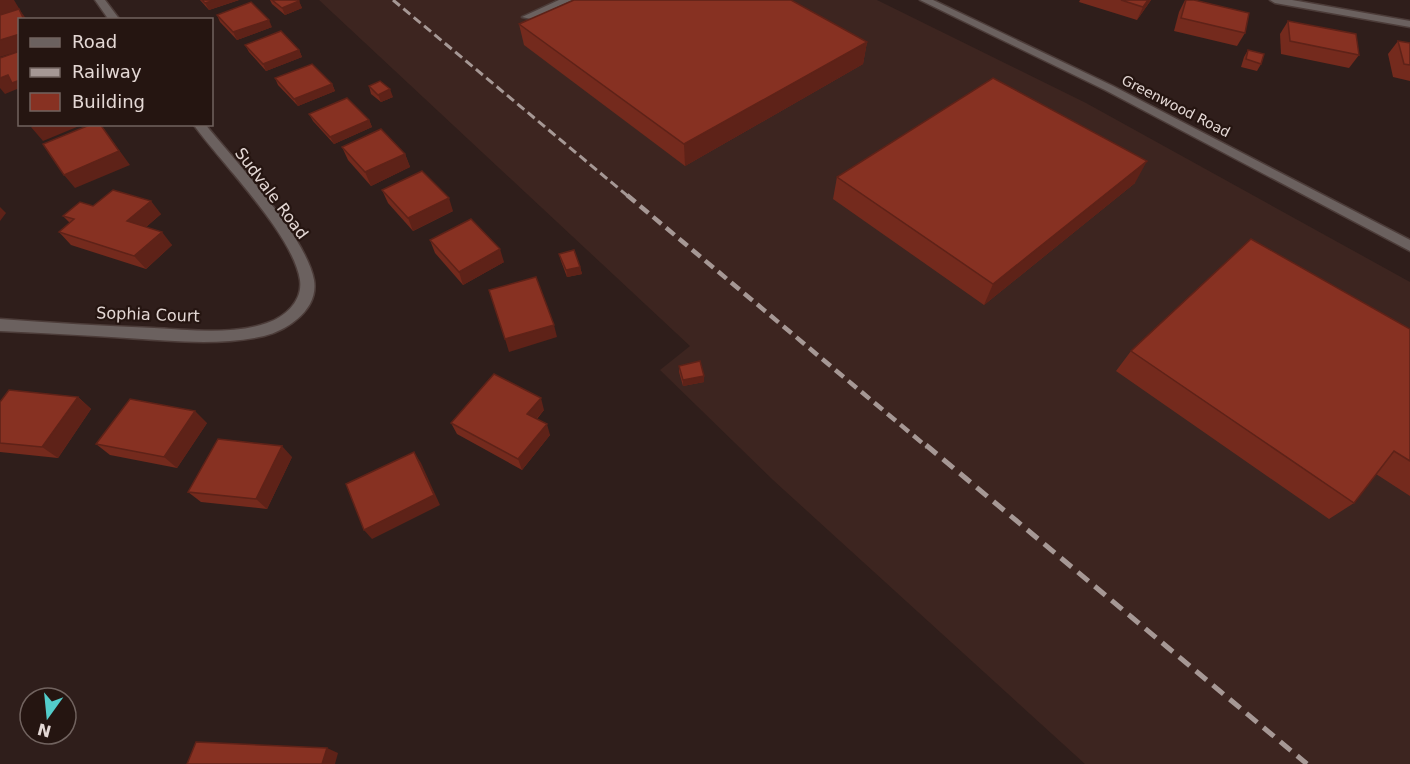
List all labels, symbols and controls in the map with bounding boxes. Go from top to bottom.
legend [18,18,213,126]
text: Road [72,31,117,52]
text: Railway [72,61,142,82]
street label: Greenwood Road [1119,72,1233,140]
text: Building [72,91,145,112]
street label: Sudvale Road [231,144,312,243]
street label: Sophia Court [96,303,200,326]
north arrow [18,686,78,746]
text: N [35,719,53,741]

